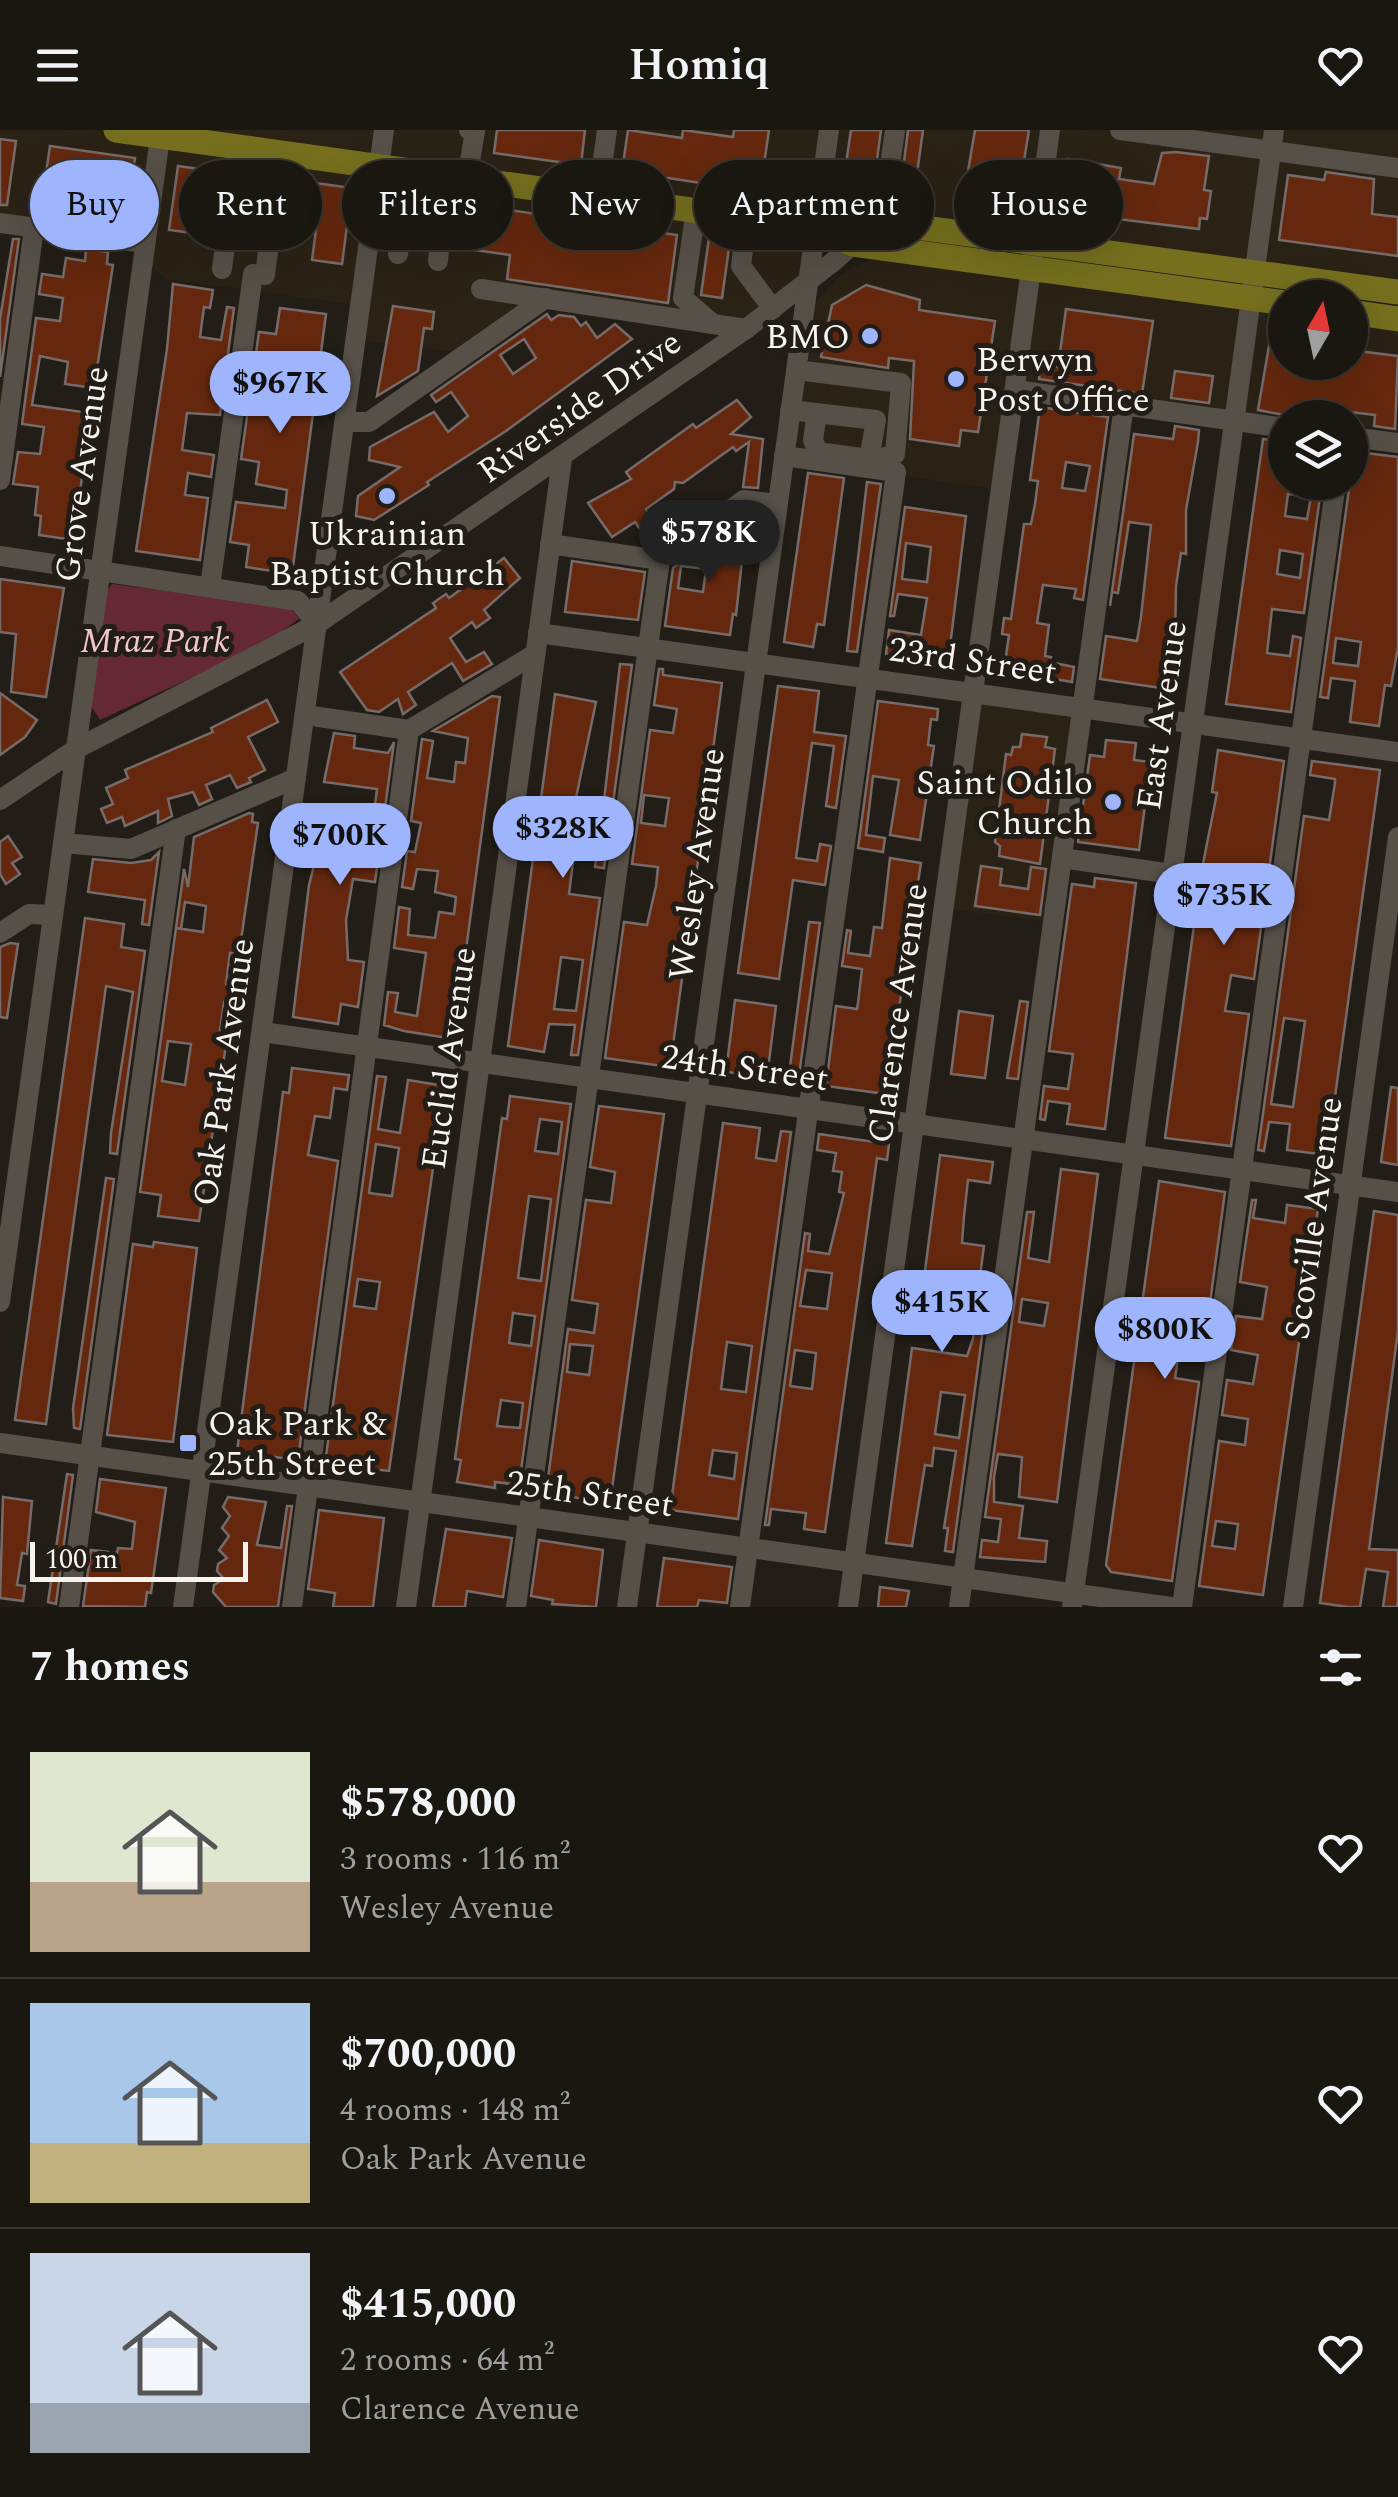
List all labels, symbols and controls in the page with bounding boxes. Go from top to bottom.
text: Homiq [628,31,770,100]
icon: menu [30,38,85,93]
icon: heart [1313,38,1368,93]
chip: Buy [30,160,159,250]
chip: Rent [179,160,322,250]
chip: Filters [342,160,513,250]
chip: New [533,160,674,250]
chip: Apartment [694,160,934,250]
chip: House [954,160,1123,250]
north arrow [1268,280,1368,380]
map controls [1268,280,1368,500]
place label: BMO [765,311,850,364]
street label: Riverside Drive [467,317,693,497]
marker: BMO [859,325,881,347]
place label: Berwyn Post Office [976,334,1150,427]
pin: $967K [210,351,350,436]
text: $967K [232,359,328,408]
street label: Grove Avenue [41,363,124,586]
marker: Berwyn Post Office [945,368,967,390]
button: layers [1268,400,1368,500]
marker: Ukrainian Baptist Church [376,485,398,507]
pin: $578K [639,500,779,585]
place label: Ukrainian Baptist Church [269,508,505,601]
text: $578K [661,508,757,557]
park label: Mraz Park [80,615,230,668]
street label: East Avenue [1123,617,1202,814]
street label: 23rd Street [885,623,1060,699]
street label: Wesley Avenue [655,745,740,984]
place label: Saint Odilo Church [916,757,1093,850]
marker: Saint Odilo Church [1102,791,1124,813]
pin: $328K [493,796,633,881]
pin: $700K [270,803,410,888]
text: $328K [515,804,611,853]
text: $700K [292,811,388,860]
pin: $735K [1154,863,1294,948]
text: $735K [1176,871,1272,920]
street label: Clarence Avenue [854,880,943,1147]
street label: Oak Park Avenue [179,935,270,1210]
street label: Euclid Avenue [408,943,491,1173]
street label: 24th Street [658,1031,832,1106]
street label: Scoville Avenue [1271,1093,1358,1343]
pin: $415K [872,1270,1012,1355]
text: $415K [894,1278,990,1327]
pin: $800K [1095,1297,1235,1382]
text: $800K [1117,1305,1213,1354]
place label: Oak Park & 25th Street [208,1398,387,1491]
marker: Oak Park & 25th Street [177,1432,199,1454]
street label: 25th Street [503,1457,677,1532]
scale bar [30,1537,248,1582]
text: 100 m [45,1538,118,1581]
text: 7 homes [30,1636,190,1699]
icon: filters [1313,1640,1368,1695]
text: $578,000 [340,1772,516,1835]
icon: home [110,1792,230,1912]
icon: heart [1313,1825,1368,1880]
text: 3 rooms · 116 m² [340,1835,570,1884]
text: Wesley Avenue [340,1884,554,1933]
text: $700,000 [340,2023,516,2086]
icon: home [110,2043,230,2163]
icon: heart [1313,2076,1368,2131]
text: 4 rooms · 148 m² [340,2086,570,2135]
text: Oak Park Avenue [340,2135,587,2184]
text: $415,000 [340,2273,516,2336]
icon: home [110,2293,230,2413]
icon: heart [1313,2326,1368,2381]
text: 2 rooms · 64 m² [340,2336,554,2385]
text: Clarence Avenue [340,2385,580,2434]

